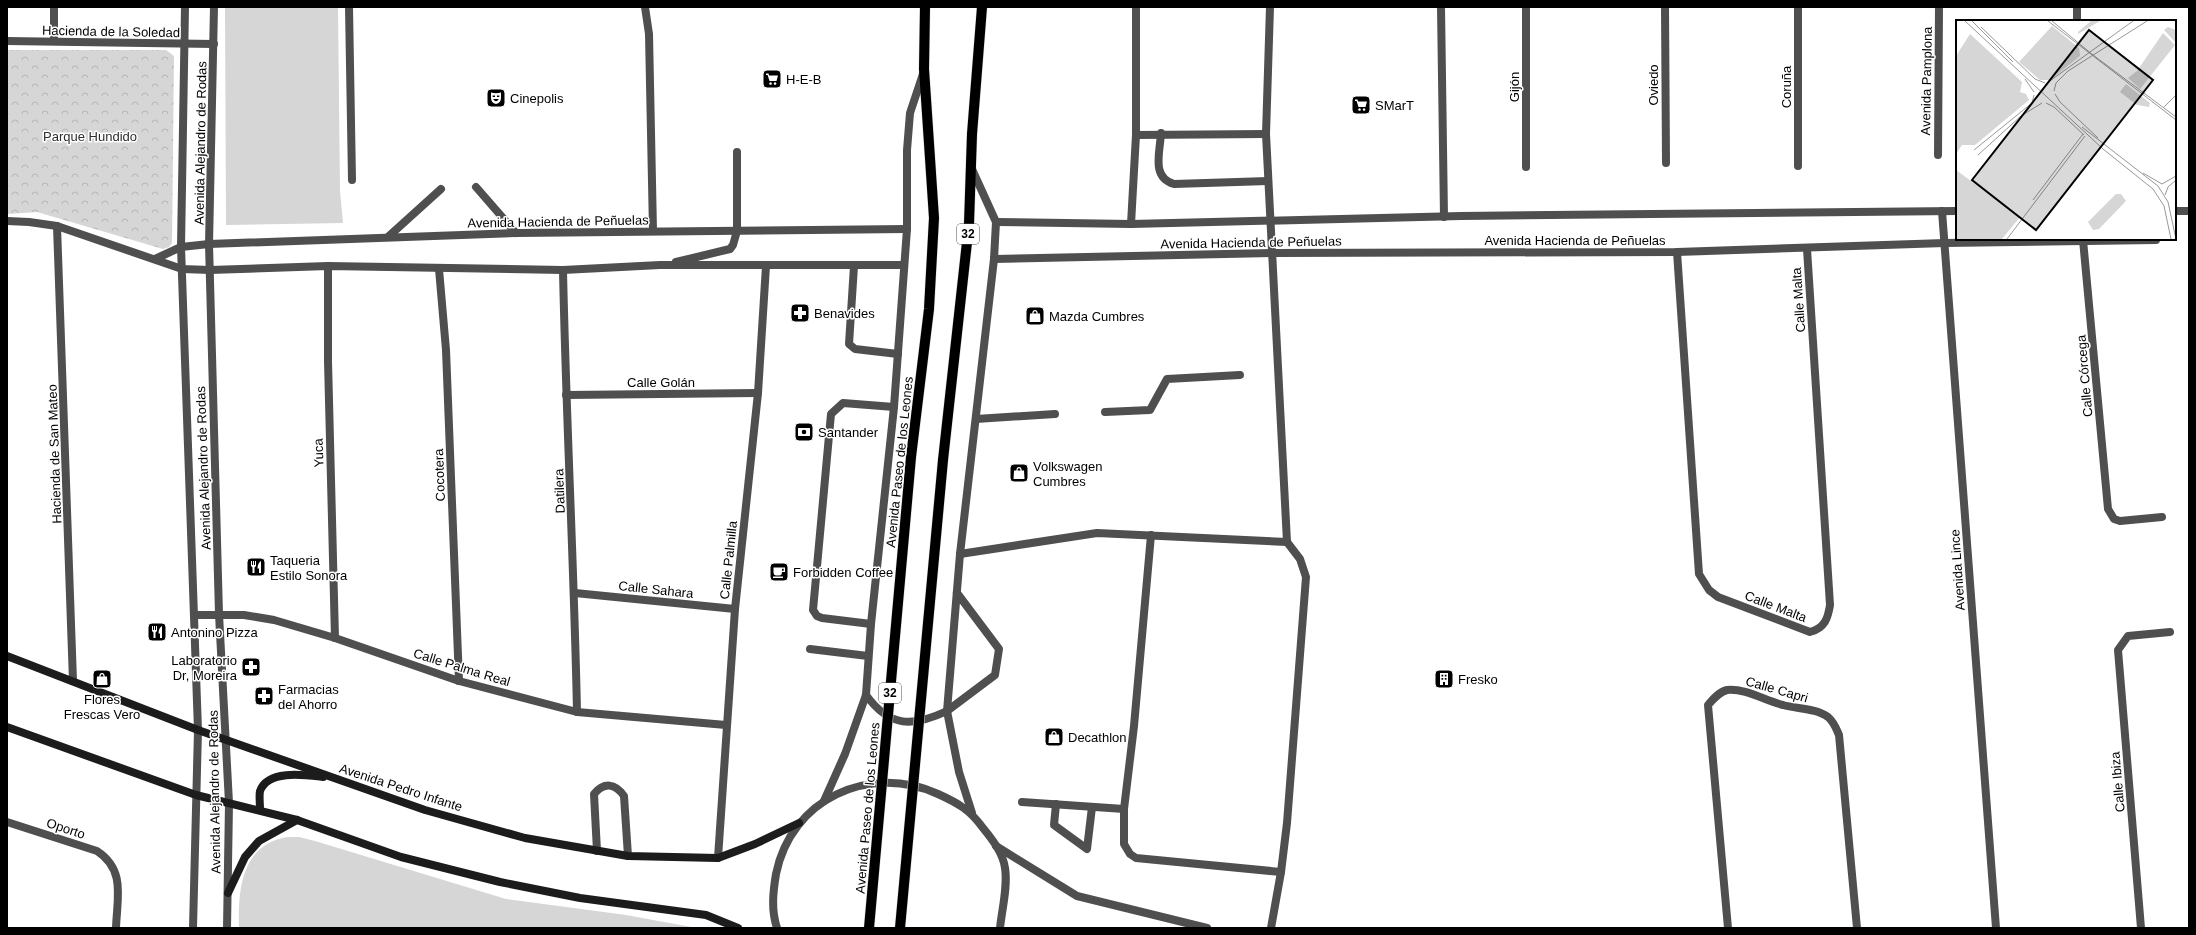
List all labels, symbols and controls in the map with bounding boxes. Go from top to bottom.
inset map [1956,20,2176,240]
street label: Hacienda de la Soledad [42,23,180,40]
street label: Avenida Pamplona [1918,26,1935,136]
street label: Avenida Alejandro de Rodas [192,60,209,225]
street label: Oviedo [1646,64,1661,106]
street label: Coruña [1779,65,1794,108]
supermarket icon: H-E-B [761,68,783,90]
place label: H-E-B [786,72,821,87]
street label: Gijón [1507,72,1522,102]
theatre icon: Cinepolis [485,87,507,109]
place label: Cinepolis [510,91,564,106]
supermarket icon: SMarT [1350,94,1372,116]
place label: SMarT [1375,98,1414,113]
park label: Parque Hundido [43,129,137,144]
street label: Avenida Hacienda de Peñuelas [467,212,649,231]
road number: 32 [957,224,979,244]
street label: Avenida Hacienda de Peñuelas [1160,233,1342,252]
street label: Avenida Hacienda de Peñuelas [1484,233,1666,248]
street label: Calle Malta [1789,266,1808,333]
pharmacy icon: Benavides [789,302,811,324]
shop icon: Mazda Cumbres [1024,305,1046,327]
place label: Benavides [814,306,875,321]
place label: Mazda Cumbres [1049,309,1145,324]
street label: Calle Córcega [2073,334,2096,418]
street label: Calle Golán [627,375,695,390]
street label: Avenida Paseo de los Leones [883,375,916,548]
street label: Hacienda de San Mateo [45,384,64,524]
street label: Avenida Alejandro de Rodas [193,385,214,550]
bank icon: Santander [793,421,815,443]
place label: Santander [818,425,879,440]
street label: Yuca [310,438,326,468]
street label: Cocotera [431,448,448,502]
place label: Volkswagen Cumbres [1033,459,1102,489]
shop icon: Volkswagen Cumbres [1008,462,1030,484]
street label: Datilera [551,468,568,514]
street label: Calle Palmilla [717,519,740,600]
street label: Avenida Lince [1947,529,1968,611]
place label: Taqueria Estilo Sonora [270,553,348,583]
restaurant icon: Taqueria Estilo Sonora [245,556,267,578]
cafe icon: Forbidden Coffee [768,561,790,583]
place label: Forbidden Coffee [793,565,893,580]
street label: Calle Sahara [618,578,695,601]
street label: Calle Malta [1743,588,1810,625]
restaurant icon: Antonino Pizza [146,621,168,643]
place label: Antonino Pizza [171,625,258,640]
street label: Calle Palma Real [412,646,512,689]
place label: Laboratorio Dr, Moreira [171,653,238,683]
pharmacy icon: Laboratorio Dr, Moreira [240,656,262,678]
shop icon: Flores Frescas Vero [91,668,113,690]
building icon: Fresko [1433,668,1455,690]
place label: Fresko [1458,672,1498,687]
street label: Calle Capri [1744,673,1810,706]
place label: Farmacias del Ahorro [278,682,339,712]
road number: 32 [879,683,901,703]
pharmacy icon: Farmacias del Ahorro [253,685,275,707]
place label: Flores Frescas Vero [64,692,140,722]
street label: Avenida Alejandro de Rodas [206,709,223,874]
street label: Avenida Paseo de los Leones [853,721,882,894]
shop icon: Decathlon [1043,726,1065,748]
place label: Decathlon [1068,730,1127,745]
street label: Calle Ibiza [2107,750,2128,813]
street label: Avenida Pedro Infante [337,761,464,814]
street label: Oporto [45,815,87,842]

